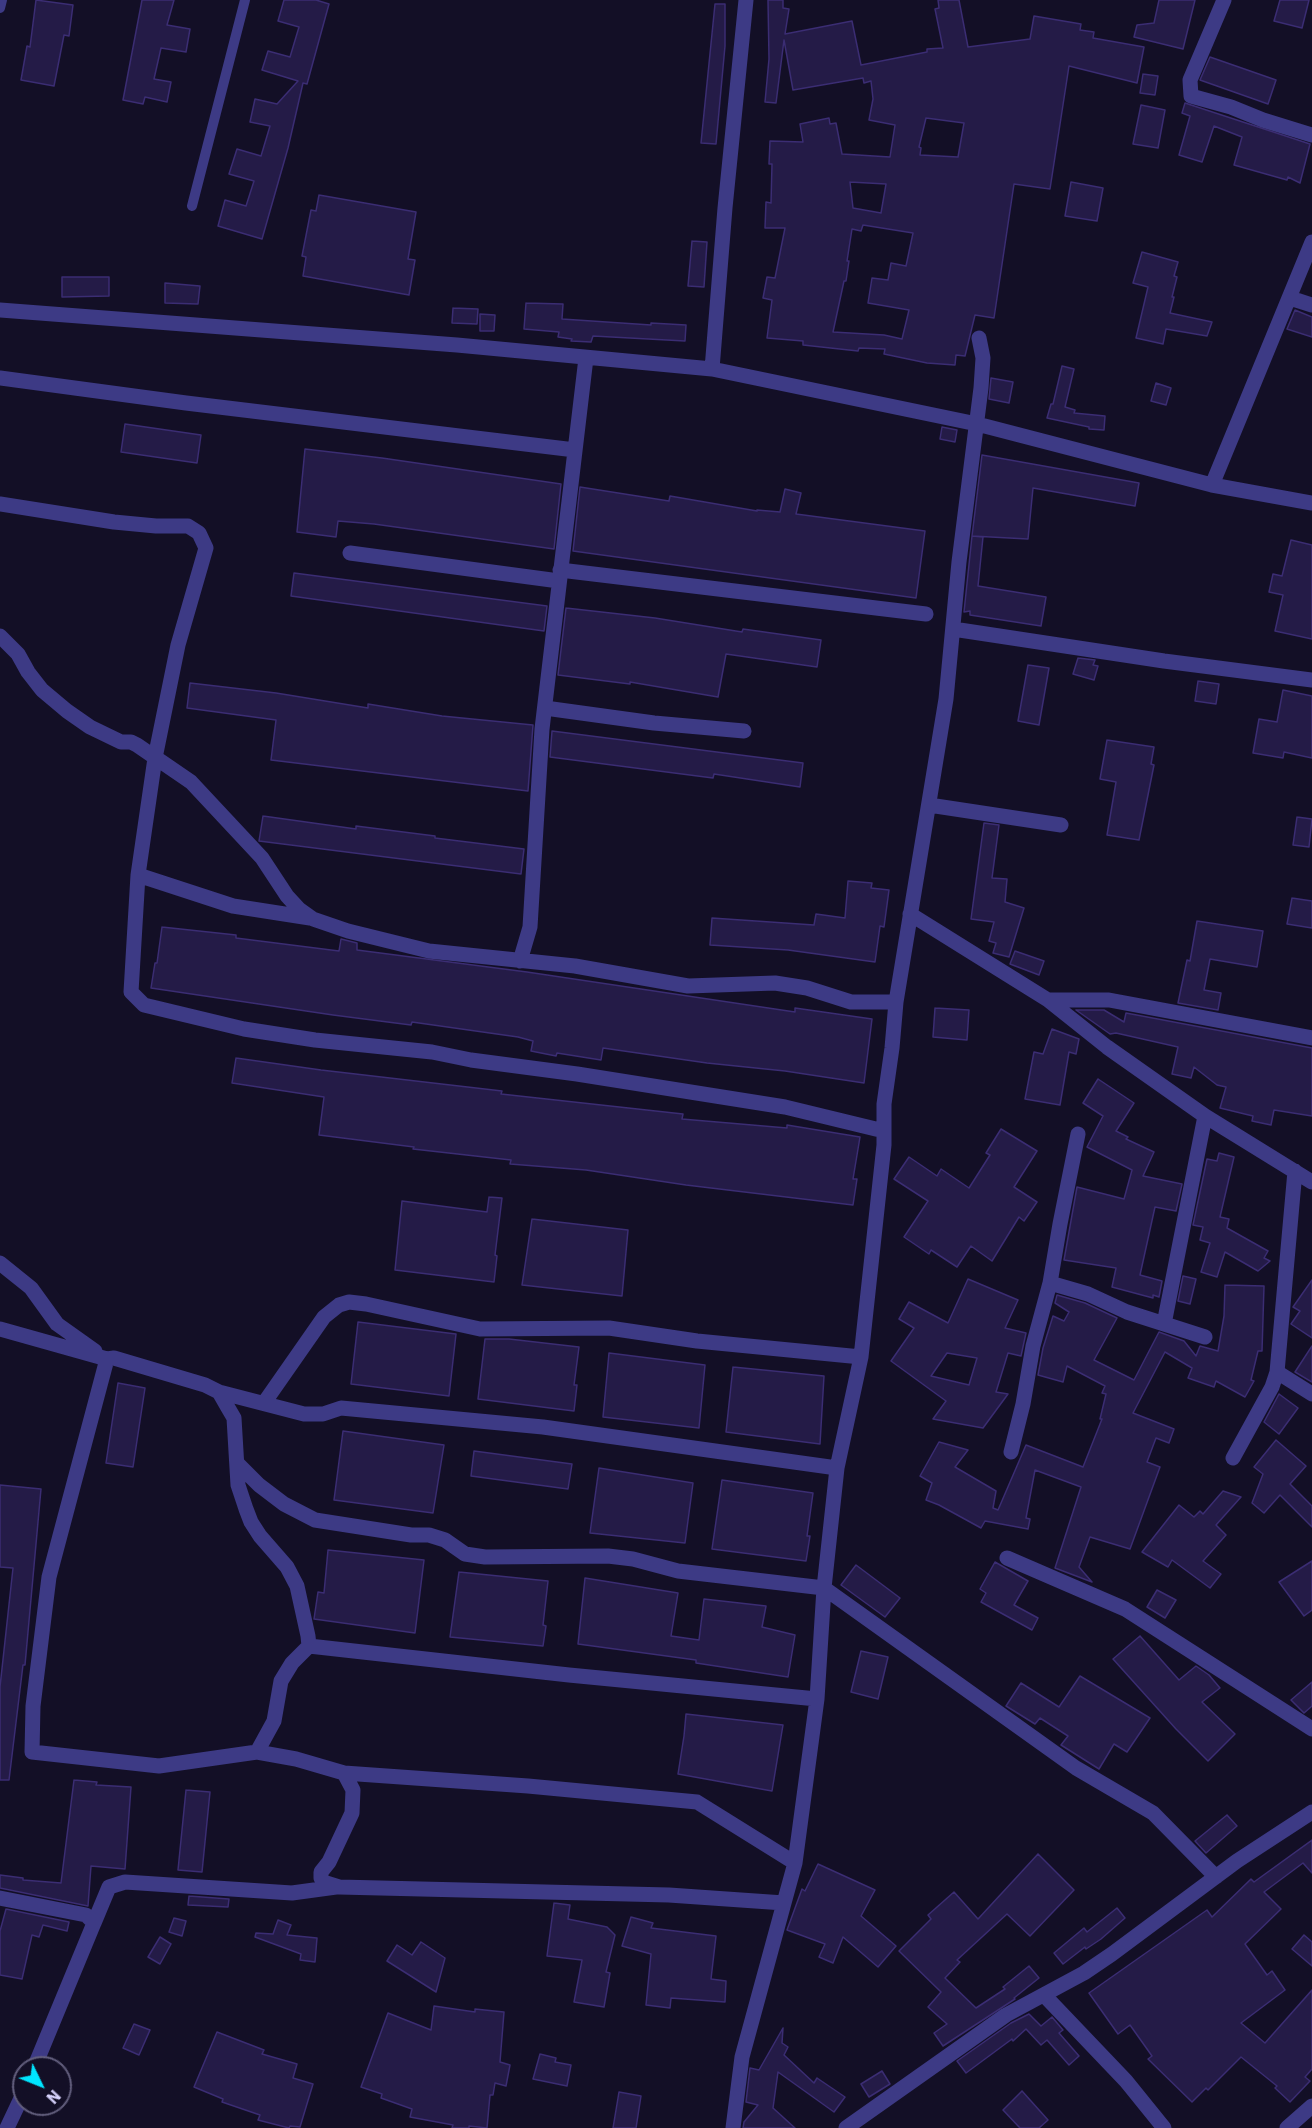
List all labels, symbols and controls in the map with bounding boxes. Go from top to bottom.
north arrow [12,2056,72,2116]
text: N [42,2086,65,2108]

